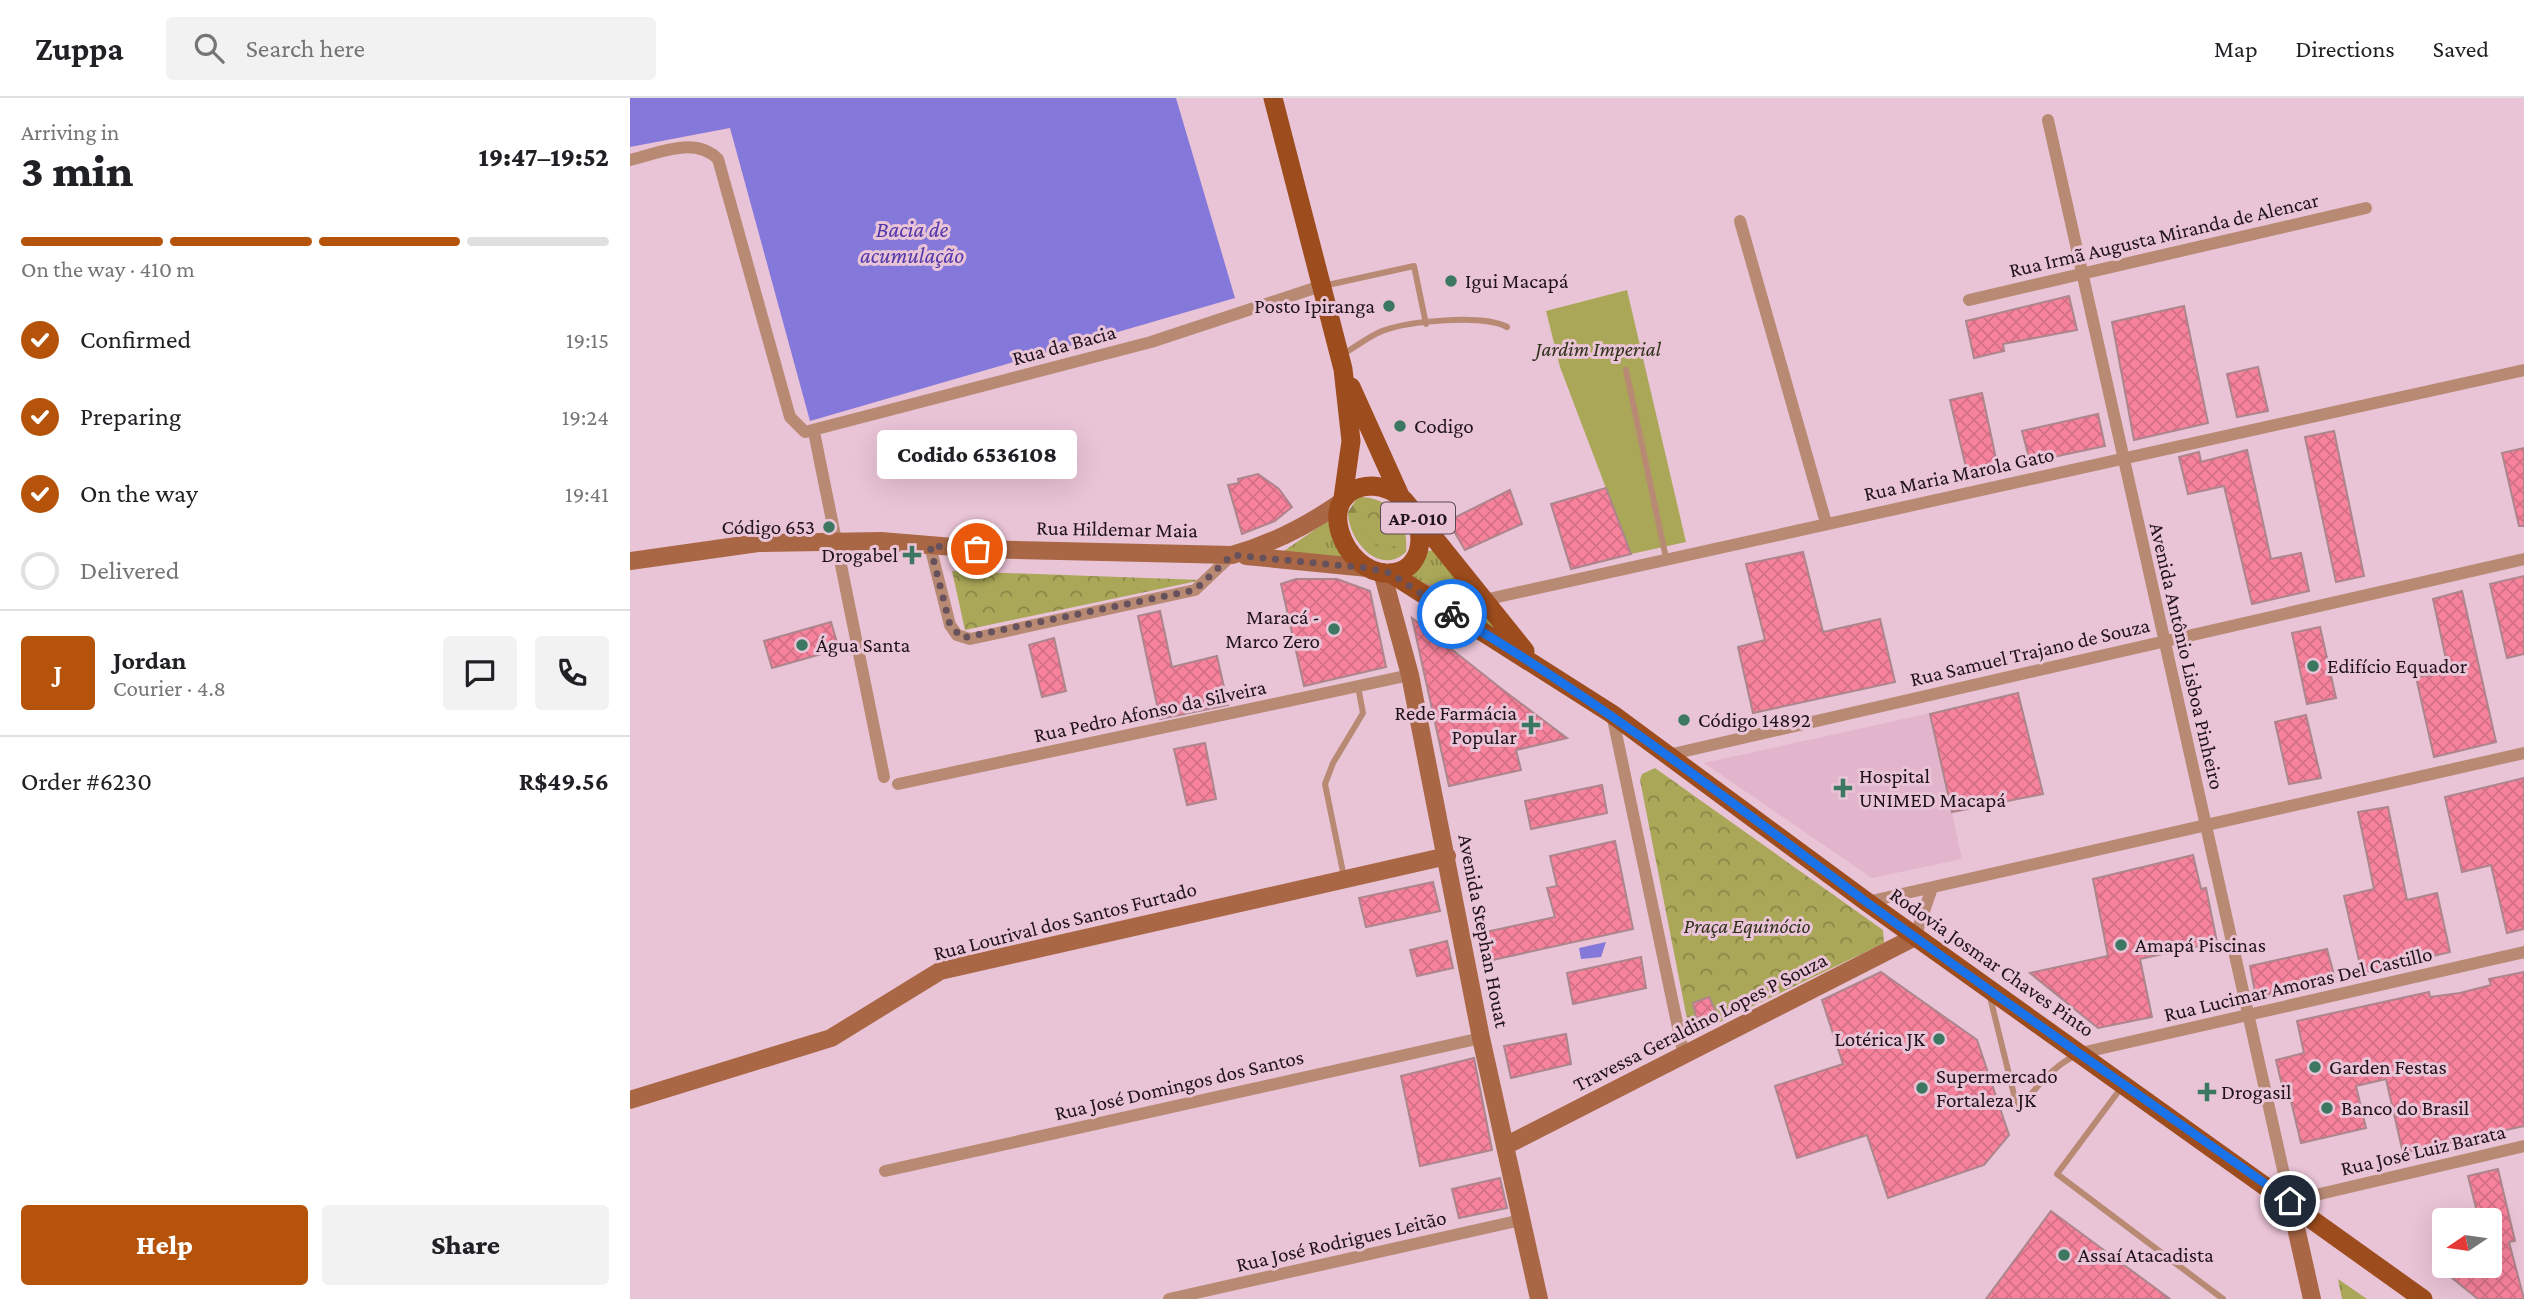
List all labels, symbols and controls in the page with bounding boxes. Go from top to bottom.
search box [166,17,656,80]
icon: search [190,29,228,67]
text: Zuppa [35,30,124,67]
text: Search here [246,34,365,63]
text: Map [2214,35,2258,62]
text: Directions [2296,35,2395,62]
text: Saved [2433,35,2489,62]
text: Arriving in [21,119,119,145]
text: 19:47–19:52 [479,143,609,172]
text: 3 min [21,145,133,196]
street label: Rua Irmã Augusta Miranda de Alencar [2007,188,2322,282]
water label: Bacia de acumulação [860,216,964,268]
text: On the way · 410 m [21,256,195,282]
place label: Igui Macapá [1465,269,1569,293]
marker: Igui Macapá [1443,273,1459,289]
place label: Posto Ipiranga [1254,294,1375,318]
marker: Posto Ipiranga [1381,298,1397,314]
street label: Rua da Bacia [1010,320,1119,370]
icon: check [21,321,59,359]
text: Confirmed [80,325,191,354]
text: 19:15 [566,327,609,353]
park label: Jardim Imperial [1531,337,1662,361]
icon: check [21,398,59,436]
text: Preparing [80,402,181,431]
text: 19:24 [562,404,609,430]
place label: Codigo [1414,414,1474,438]
marker: Codigo [1392,418,1408,434]
callout: Codido 6536108 [877,430,1077,479]
text: Codido 6536108 [897,441,1057,467]
street label: Rua Maria Marola Gato [1862,442,2056,506]
icon: check [21,475,59,513]
text: On the way [80,479,198,508]
text: 19:41 [565,481,609,507]
road number: AP-010 [1381,502,1455,534]
place label: Código 653 [721,515,815,539]
street label: Rua Hildemar Maia [1036,516,1198,542]
marker: Código 653 [821,519,837,535]
pin [947,519,1007,579]
street label: Avenida Antônio Lisboa Pinheiro [2145,520,2229,792]
icon: bag [958,530,996,568]
place label: Drogabel [821,543,898,567]
marker: Drogabel [904,547,920,563]
text: Delivered [80,556,179,585]
courier [1417,579,1487,649]
icon: bike [1433,595,1471,633]
place label: Maracá - Marco Zero [1225,605,1320,653]
street label: Rua Samuel Trajano de Souza [1908,613,2152,691]
marker: Maracá - Marco Zero [1326,621,1342,637]
place label: Água Santa [816,633,910,657]
button: chat [443,636,517,710]
button: phone [535,636,609,710]
marker: Água Santa [794,637,810,653]
text: Jordan [113,646,187,675]
place label: Edifício Equador [2327,654,2468,678]
marker: Edifício Equador [2305,658,2321,674]
text: J [54,659,62,688]
text: Courier · 4.8 [113,675,226,701]
street label: Rua Pedro Afonso da Silveira [1032,675,1269,747]
place label: Rede Farmácia Popular [1395,701,1518,749]
place label: Código 14892 [1698,708,1811,732]
marker: Código 14892 [1676,712,1692,728]
marker: Rede Farmácia Popular [1523,717,1539,733]
place label: Hospital UNIMED Macapá [1859,764,2006,812]
text: Order #6230 [21,767,152,796]
text: R$49.56 [519,767,609,796]
marker: Hospital UNIMED Macapá [1833,778,1853,798]
street label: Avenida Stephan Houat [1453,832,1515,1031]
street label: Rua Lourival dos Santos Furtado [931,877,1199,965]
street label: Rodovia Josmar Chaves Pinto [1885,882,2099,1042]
park label: Praça Equinócio [1683,914,1811,938]
place label: Amapá Piscinas [2135,933,2266,957]
marker: Amapá Piscinas [2113,937,2129,953]
street label: Rua Lucimar Amoras Del Castillo [2161,941,2435,1027]
street label: Travessa Geraldino Lopes P Souza [1569,947,1831,1097]
place label: Lotérica JK [1834,1027,1926,1051]
marker: Lotérica JK [1931,1031,1947,1047]
street label: Rua José Domingos dos Santos [1052,1045,1306,1125]
place label: Garden Festas [2329,1055,2447,1079]
marker: Garden Festas [2307,1059,2323,1075]
place label: Supermercado Fortaleza JK [1936,1064,2058,1112]
marker: Supermercado Fortaleza JK [1914,1080,1930,1096]
place label: Drogasil [2221,1080,2291,1104]
marker: Drogasil [2199,1084,2215,1100]
place label: Banco do Brasil [2341,1096,2469,1120]
marker: Banco do Brasil [2319,1100,2335,1116]
street label: Rua José Luiz Barata [2338,1119,2508,1181]
pin [2260,1171,2320,1231]
icon: home [2271,1182,2309,1220]
button: Help [21,1205,308,1285]
button: Share [322,1205,609,1285]
street label: Rua José Rodrigues Leitão [1234,1205,1448,1277]
north arrow [2432,1208,2502,1278]
map controls [2432,1208,2502,1278]
place label: Assaí Atacadista [2078,1243,2214,1267]
marker: Assaí Atacadista [2056,1247,2072,1263]

